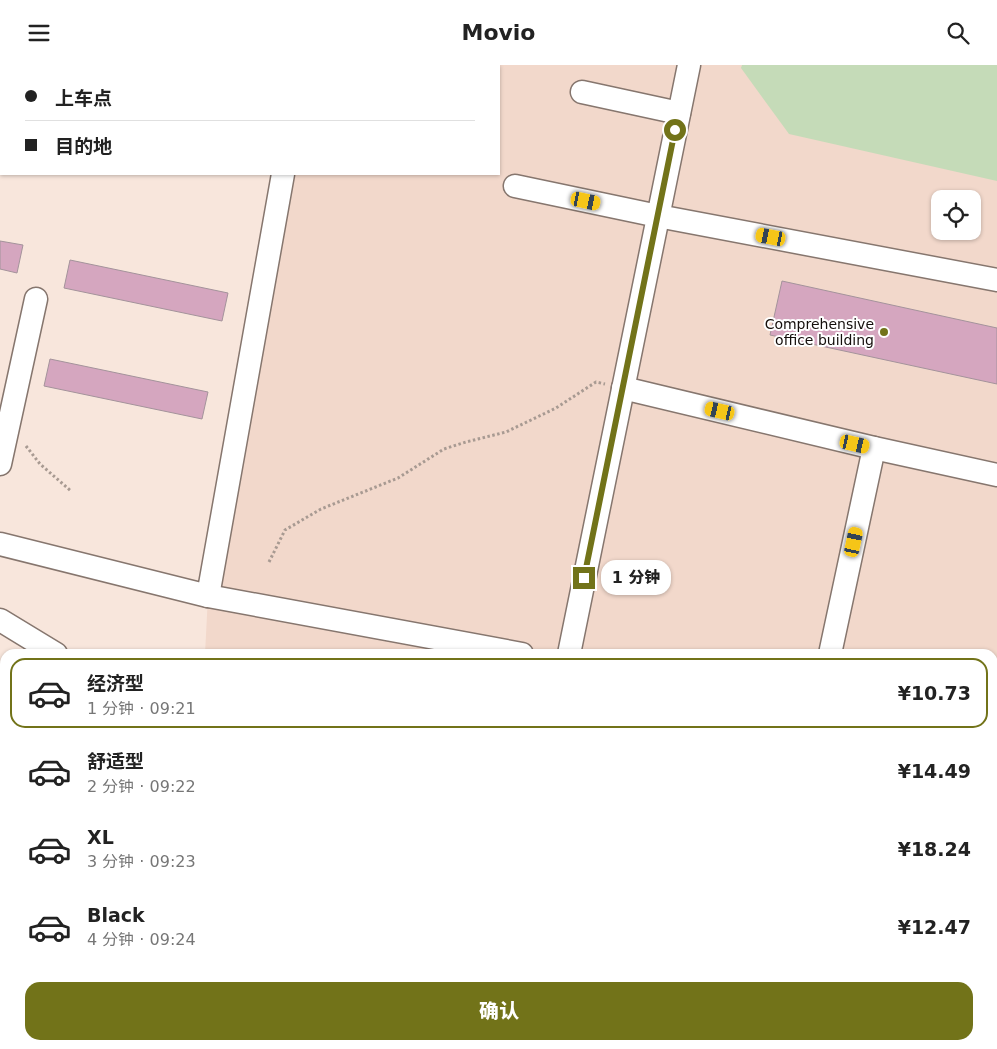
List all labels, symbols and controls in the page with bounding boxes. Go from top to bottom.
icon: menu [25,19,53,47]
icon: search [944,19,972,47]
text: Movio [461,20,536,45]
text: 上车点 [55,87,112,109]
route start [664,119,686,141]
text: 目的地 [55,135,112,157]
map controls [931,190,981,240]
button: locate [931,190,981,240]
car [569,191,602,211]
car [754,227,787,247]
place label: Comprehensive office building [765,316,874,348]
marker: Comprehensive office building [878,326,890,338]
car [703,400,736,422]
car [838,433,871,455]
car [843,526,864,558]
callout: 1 分钟 [602,561,672,595]
route end [573,567,595,589]
text: 1 分钟 [612,568,660,587]
icon: car [27,671,72,716]
text: 经济型 [87,672,144,694]
text: ¥10.73 [898,682,971,704]
text: 1 分钟 · 09:21 [87,699,196,718]
icon: car [27,749,72,794]
text: 舒适型 [87,750,144,772]
text: ¥14.49 [898,760,971,782]
text: 2 分钟 · 09:22 [87,777,196,796]
text: XL [87,826,114,848]
icon: car [27,827,72,872]
text: ¥18.24 [898,838,971,860]
text: 3 分钟 · 09:23 [87,852,196,871]
text: Black [87,904,145,926]
icon: car [27,905,72,950]
text: ¥12.47 [898,916,971,938]
text: 4 分钟 · 09:24 [87,930,196,949]
button: 确认 [25,982,973,1040]

